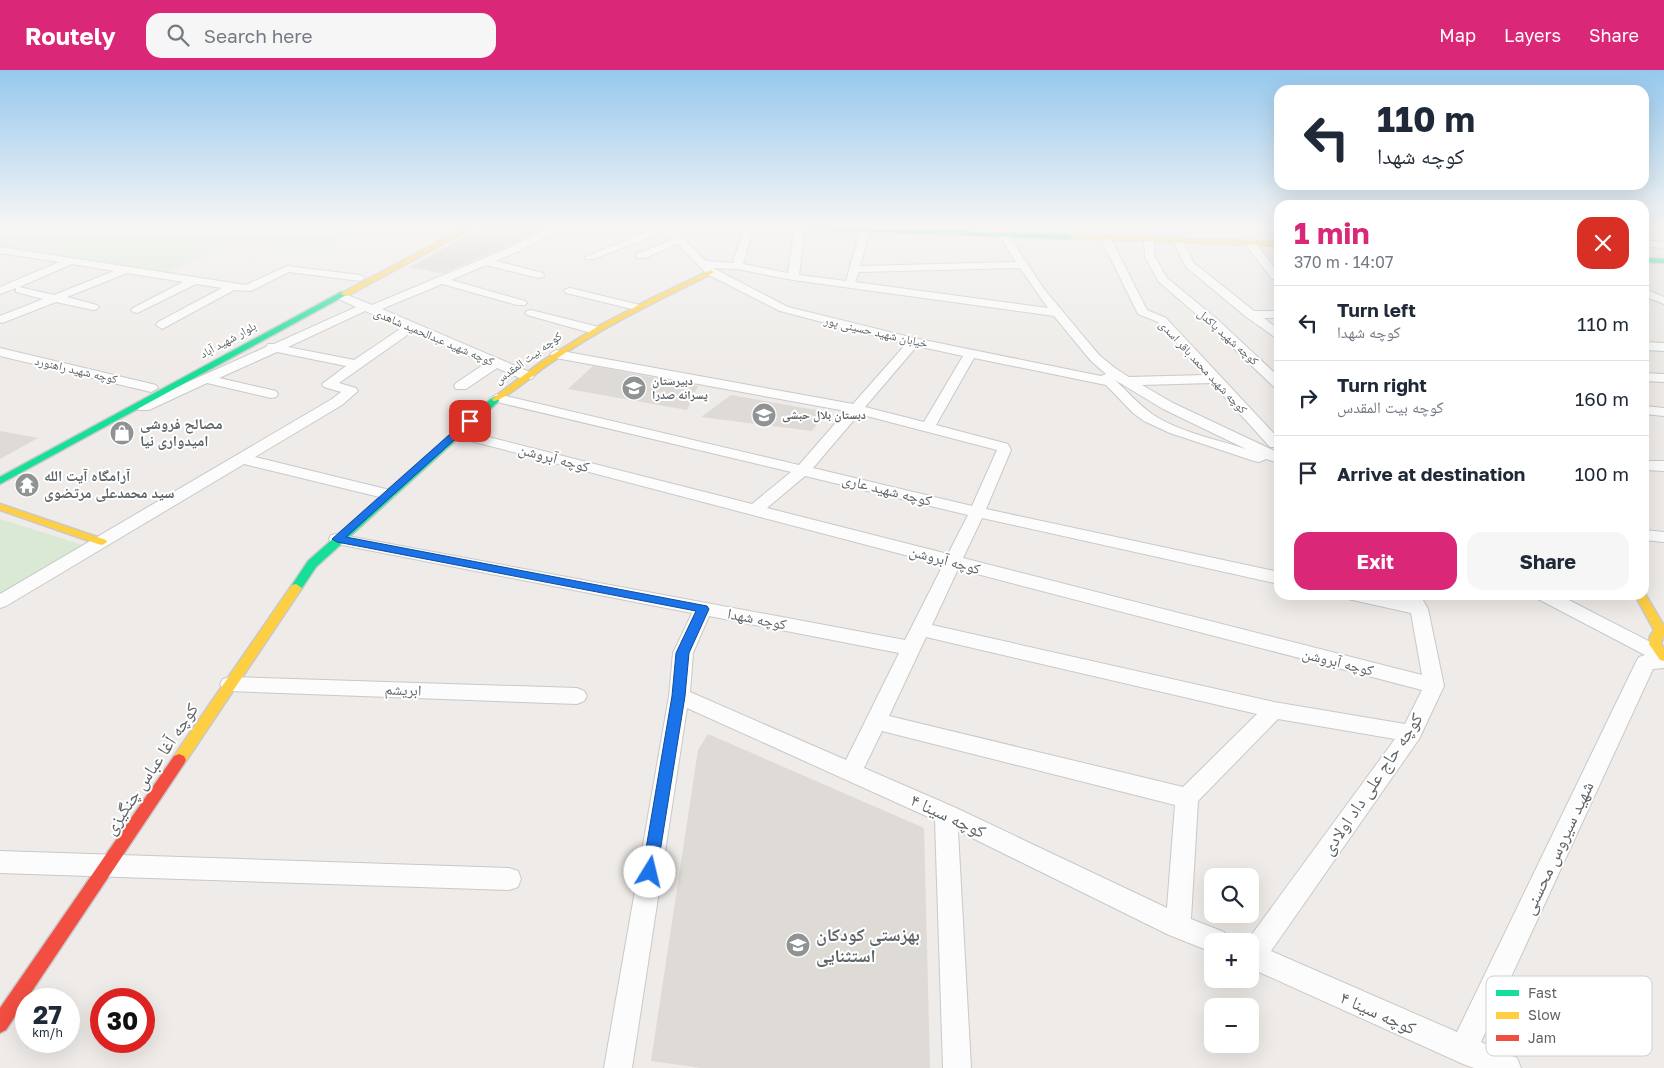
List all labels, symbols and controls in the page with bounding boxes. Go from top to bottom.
search box [146,13,496,58]
text: Routely [25,21,116,50]
icon: search [164,21,192,49]
text: Search here [204,24,313,47]
text: Map [1439,24,1476,46]
text: Layers [1504,24,1561,46]
text: Share [1589,24,1639,46]
text: 110 m [1377,98,1475,140]
icon: left [1294,105,1359,170]
text: کوچه شهدا [1377,142,1464,169]
text: 1 min [1294,215,1370,251]
button: close [1577,217,1629,269]
text: 370 m · 14:07 [1294,252,1393,272]
text: Turn left [1337,298,1416,321]
street label: کوچه شهید عبدالحمید شاهدی [372,304,496,369]
street label: کوچه شهید پاکدل [1195,305,1262,368]
icon: left [1294,309,1322,337]
street label: خیابان شهید حسینی پور [822,312,930,351]
text: 110 m [1577,312,1629,335]
street label: کوچه شهید محمد باقر اسدی [1156,317,1251,417]
street label: بلوار شهید آباد [197,318,259,361]
text: کوچه شهدا [1337,322,1401,342]
street label: کوچه بیت المقدس [491,328,565,387]
street label: کوچه شهید راهنورد [33,353,119,387]
place label: دبیرستان پسرانه صدرا [652,373,708,402]
text: Turn right [1337,373,1427,396]
school or university icon: دبیرستان پسرانه صدرا [621,375,647,401]
icon: right [1294,384,1322,412]
text: 160 m [1575,387,1629,410]
text: کوچه بیت المقدس [1337,397,1444,417]
pin [449,400,491,442]
school or university icon: دبستان بلال حبشی [751,402,777,428]
icon: arrive [456,407,484,435]
place label: دبستان بلال حبشی [782,407,866,423]
place label: مصالح فروشی امیدواری نیا [140,414,223,450]
shop icon: مصالح فروشی امیدواری نیا [109,420,135,446]
street label: کوچه آبروشن [516,439,592,477]
icon: arrive [1294,459,1322,487]
text: Arrive at destination [1337,462,1525,485]
text: 100 m [1575,462,1629,485]
place label: آرامگاه آیت الله سید محمدعلی مرتضوی [44,466,175,502]
street label: کوچه شهید عاری [840,469,934,511]
temple icon: آرامگاه آیت الله سید محمدعلی مرتضوی [14,472,40,498]
button: Exit [1294,532,1457,590]
button: Share [1467,532,1629,590]
street label: کوچه آبروشن [907,541,983,579]
street label: کوچه شهدا [726,603,788,634]
street label: کوچه آبروشن [1300,643,1376,681]
street label: ابریشم [384,679,422,701]
street label: کوچه آغا عباس چنگیزی [98,698,203,839]
street label: کوچه حاج علی داد اولادی [1315,708,1429,860]
street label: شهید سیروس محسنی [1517,777,1599,918]
street label: کوچه سینا ۴ [907,788,990,843]
position arrow [623,845,675,897]
map controls [1204,868,1259,1053]
button: search [1204,868,1259,923]
place label: بهزستی کودکان استثنایی [816,923,920,967]
school or university icon: بهزستی کودکان استثنایی [785,932,811,958]
button: + [1204,933,1259,988]
legend [1486,976,1652,1056]
text: Fast [1528,984,1557,1001]
street label: کوچه سینا ۴ [1337,986,1420,1039]
speed limit sign: 30 [90,988,155,1053]
button: − [1204,998,1259,1053]
text: 27 [33,999,62,1030]
text: Slow [1528,1006,1561,1023]
text: km/h [32,1025,63,1040]
text: Jam [1528,1029,1556,1046]

